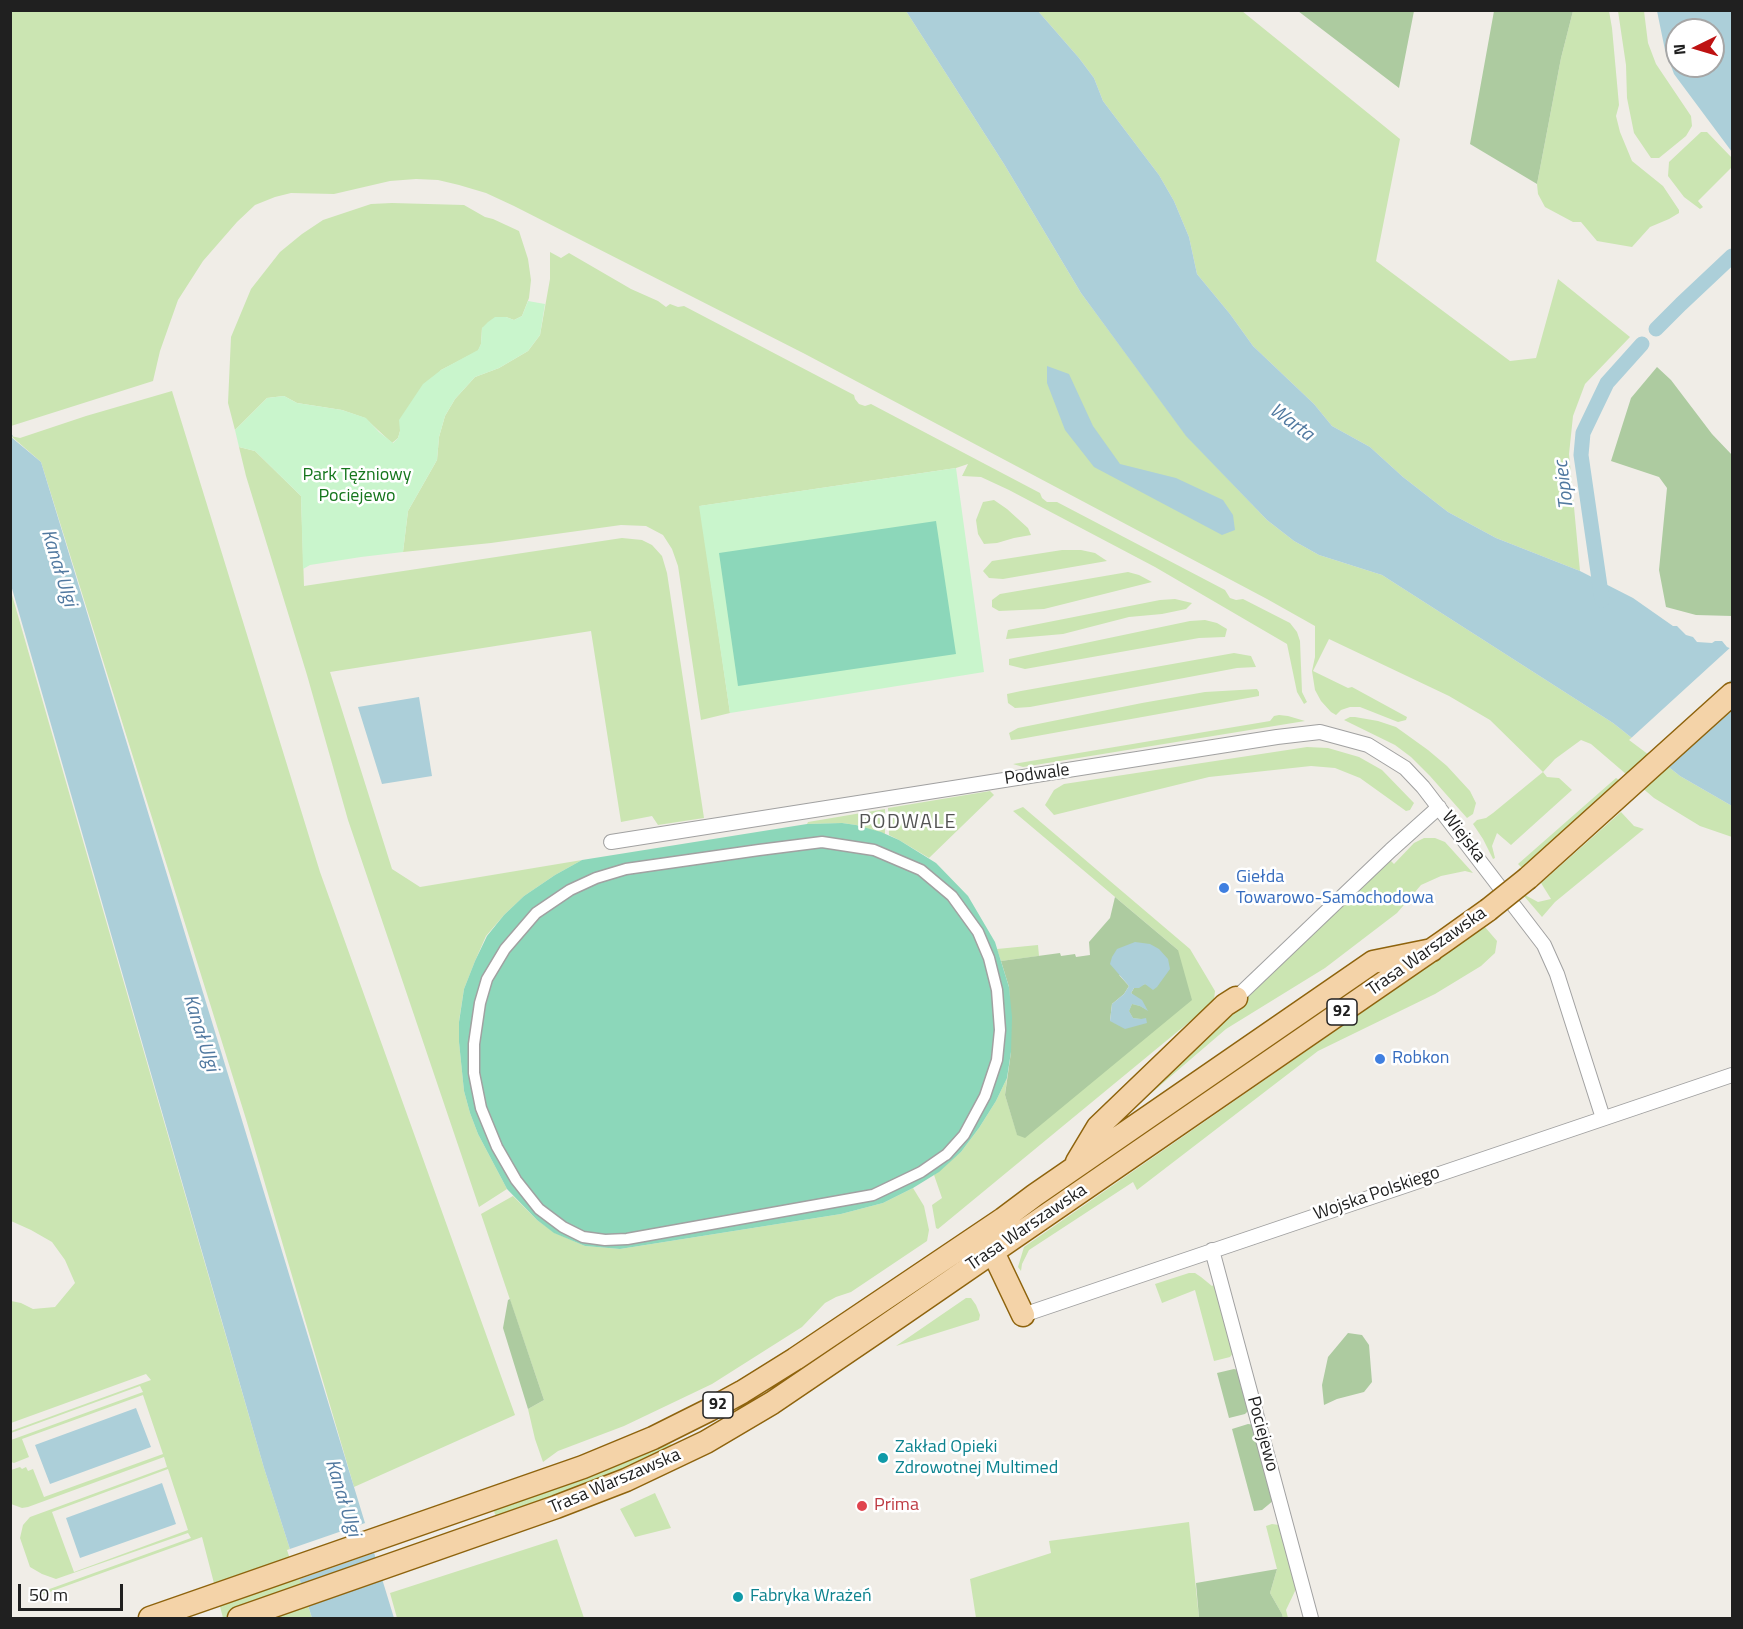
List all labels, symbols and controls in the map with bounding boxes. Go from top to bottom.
north arrow [1665,18,1725,78]
text: N [1667,43,1691,56]
water label: Warta [1264,399,1318,447]
water label: Topiec [1550,459,1580,511]
park label: Park Tężniowy Pociejewo [303,465,411,508]
water label: Kanał Ulgi [35,526,81,610]
street label: Podwale [1003,760,1071,790]
street label: Wiejska [1436,807,1490,867]
district label: PODWALE [859,811,957,835]
place label: Giełda Towarowo-Samochodowa [1236,867,1434,910]
marker: Giełda Towarowo-Samochodowa [1217,881,1231,895]
street label: Trasa Warszawska [1363,903,1491,1001]
water label: Kanał Ulgi [177,991,223,1075]
road number: 92 [1327,999,1357,1025]
place label: Robkon [1392,1048,1449,1070]
marker: Robkon [1373,1052,1387,1066]
street label: Wojska Polskiego [1311,1162,1443,1226]
street label: Trasa Warszawska [963,1180,1091,1276]
road number: 92 [703,1392,733,1418]
street label: Pociejewo [1242,1394,1282,1474]
place label: Zakład Opieki Zdrowotnej Multimed [895,1437,1058,1480]
street label: Trasa Warszawska [546,1445,684,1519]
marker: Zakład Opieki Zdrowotnej Multimed [876,1451,890,1465]
water label: Kanał Ulgi [319,1456,365,1540]
place label: Prima [874,1495,919,1517]
marker: Prima [855,1499,869,1513]
scale bar [21,1572,126,1610]
text: 50 m [29,1581,68,1608]
place label: Fabryka Wrażeń [750,1586,872,1608]
marker: Fabryka Wrażeń [731,1590,745,1604]

